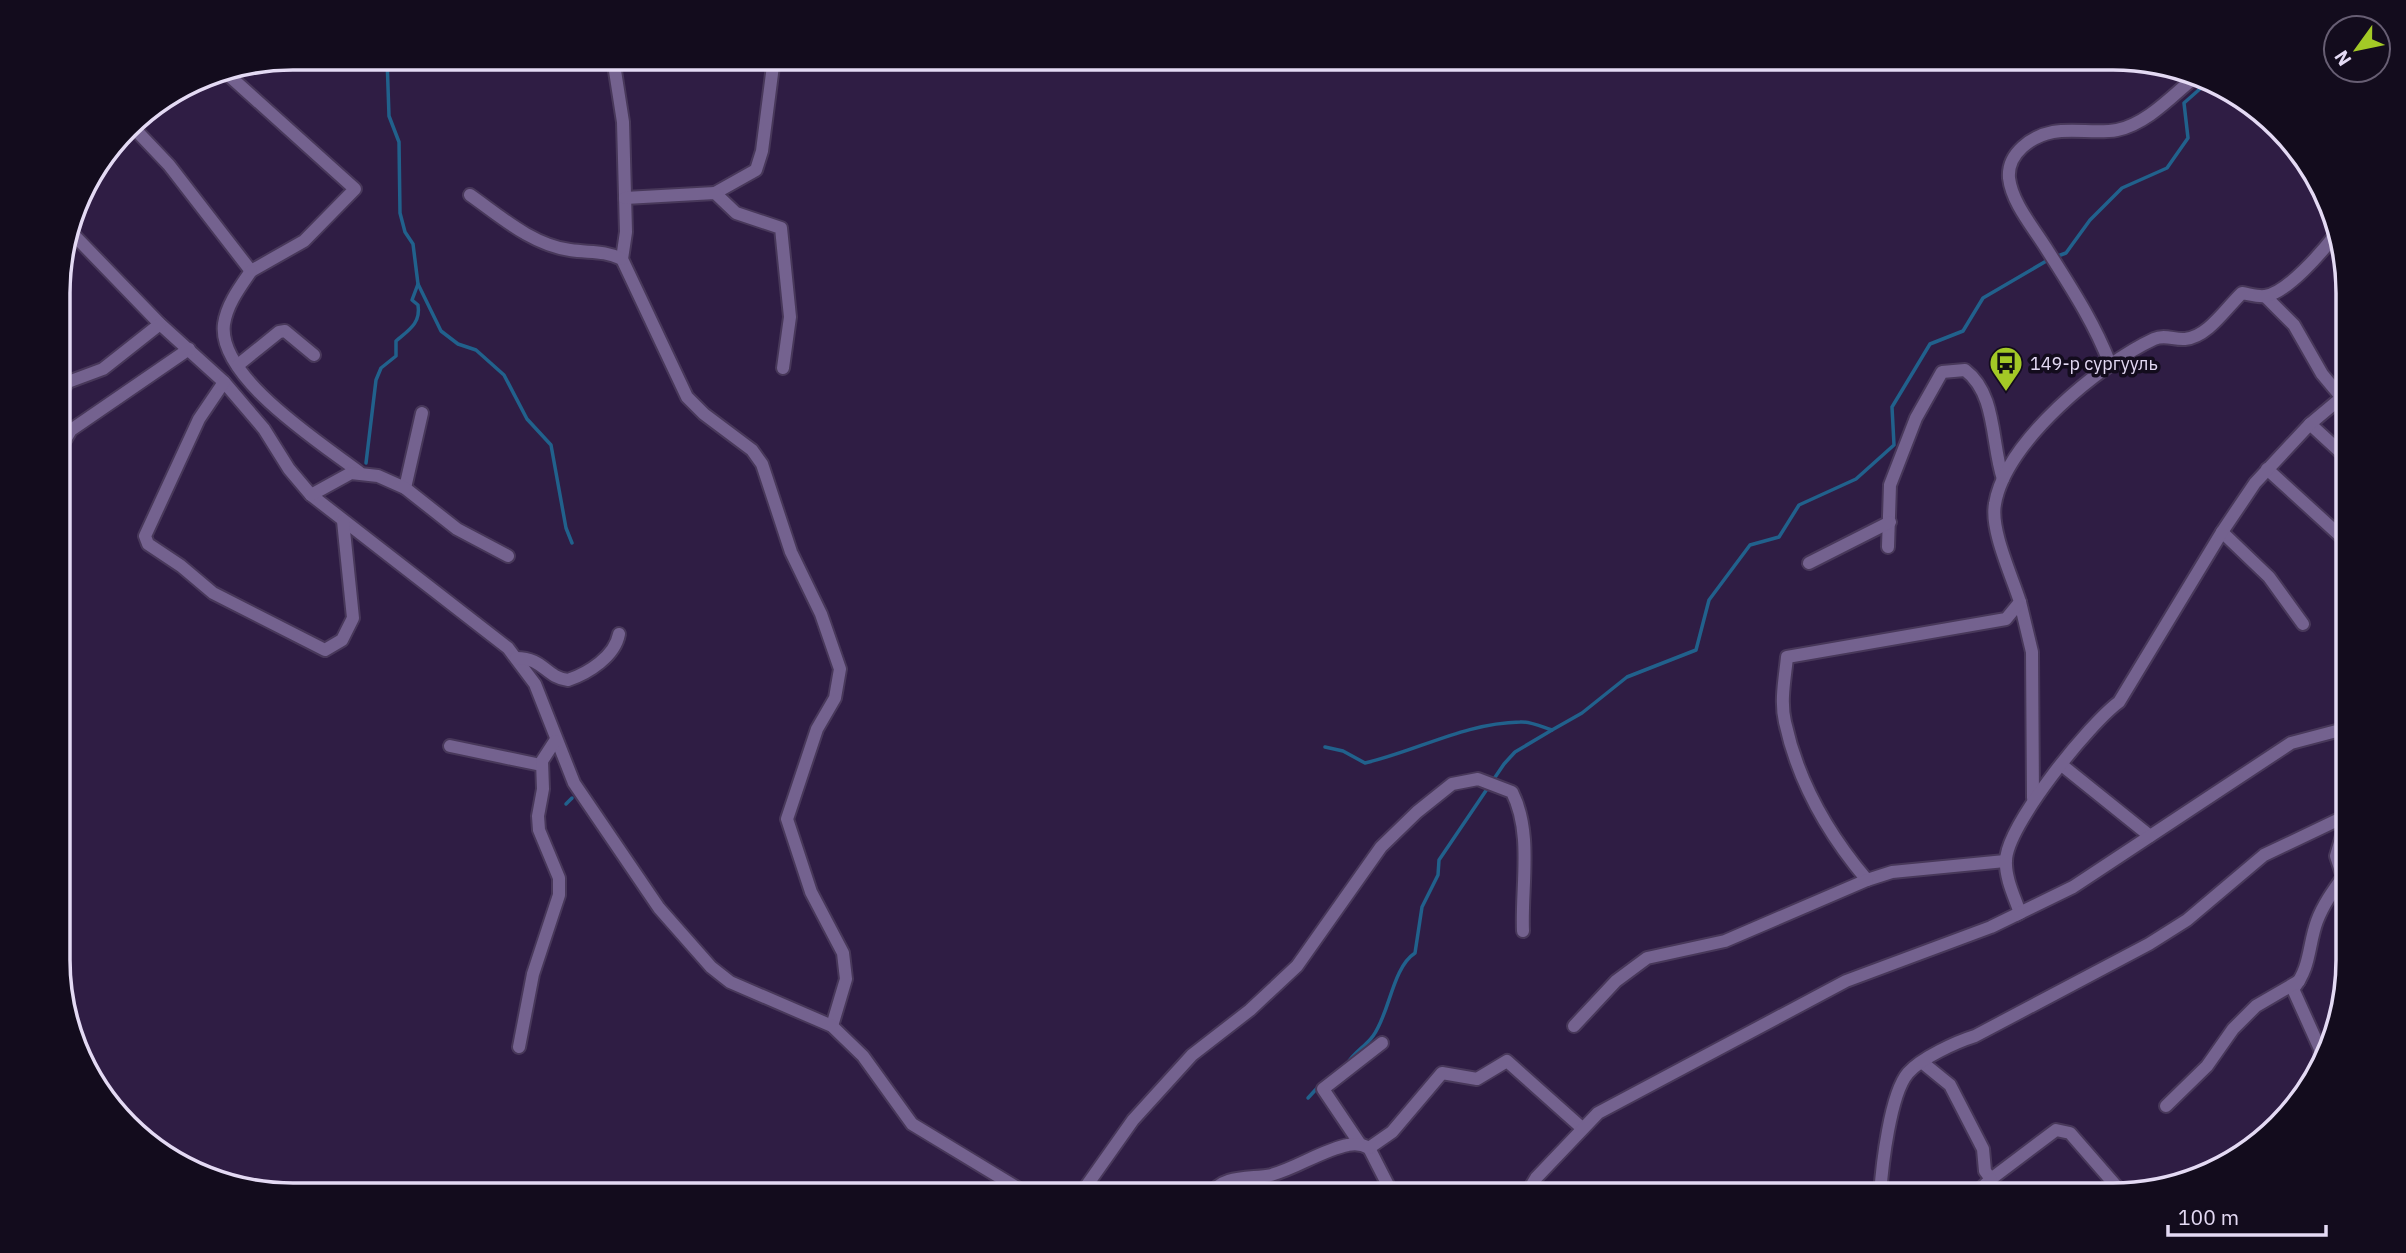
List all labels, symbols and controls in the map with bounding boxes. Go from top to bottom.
north arrow [2322,14,2392,84]
text: N [2329,46,2357,71]
bus stop icon: 149-р сургууль [1987,344,2025,393]
place label: 149-р сургууль [2030,352,2158,375]
scale bar [2168,1194,2326,1238]
text: 100 m [2178,1203,2239,1231]

